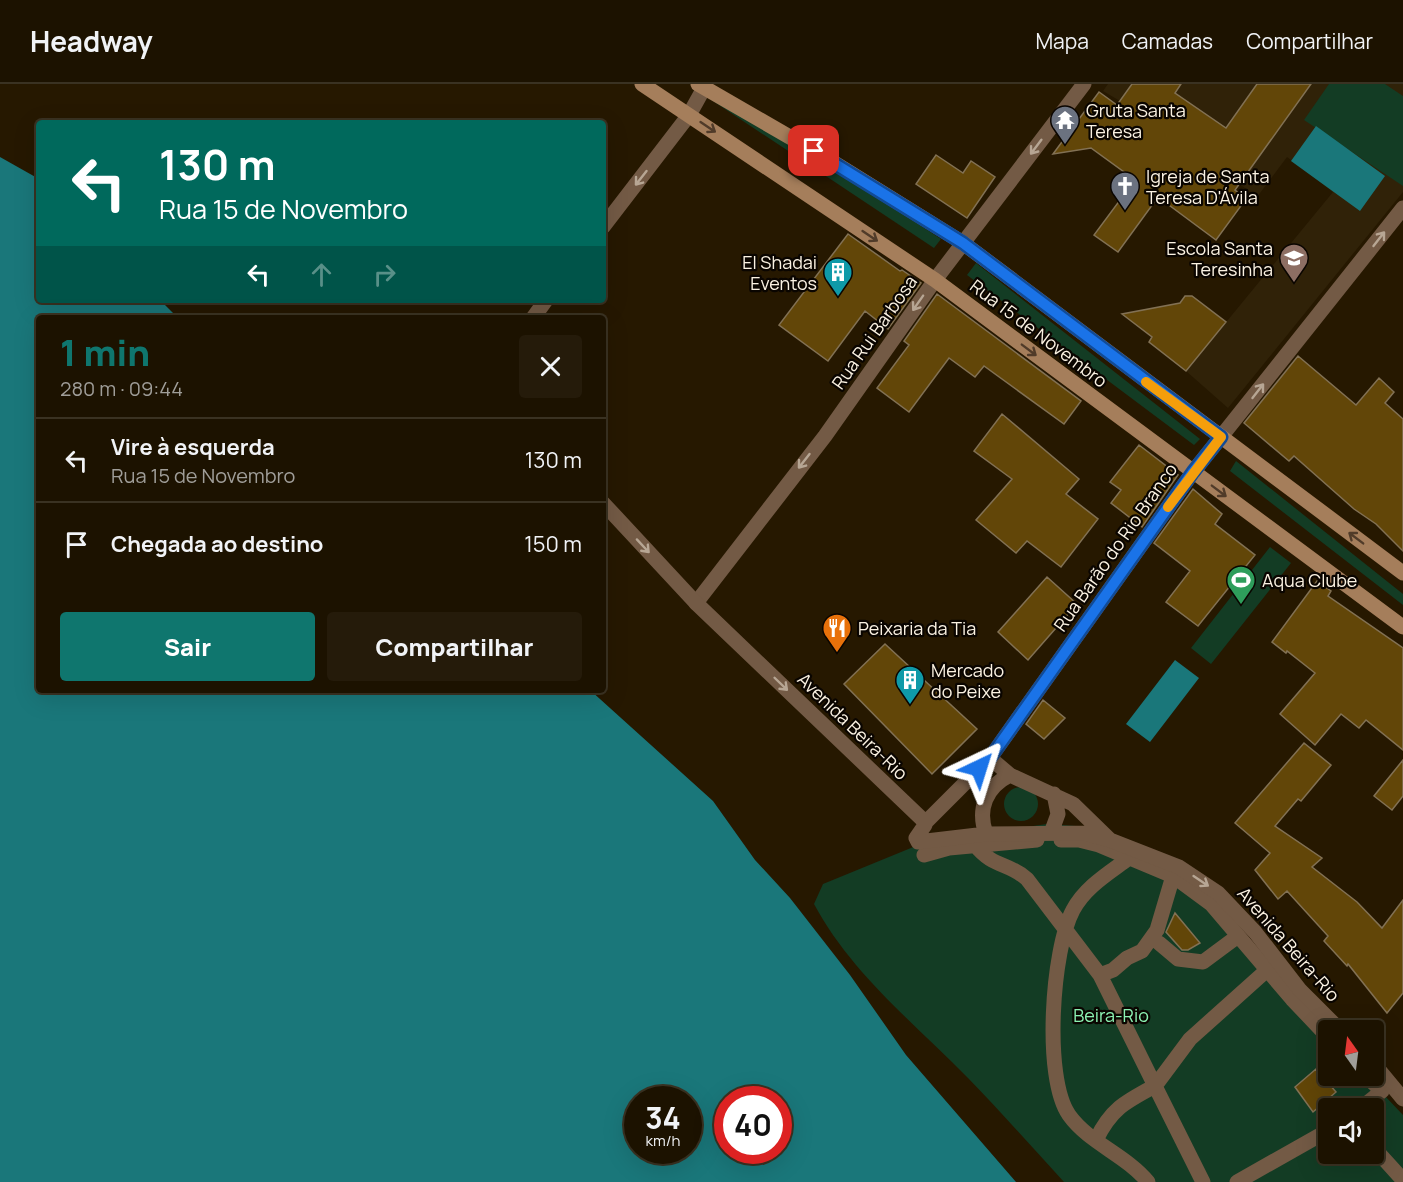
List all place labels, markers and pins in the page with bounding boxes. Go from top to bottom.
place label: Gruta Santa Teresa [1086,98,1186,143]
temple icon: Gruta Santa Teresa [1049,104,1081,146]
pin [788,125,839,176]
place label: Igreja de Santa Teresa D'Ávila [1146,164,1270,209]
church icon: Igreja de Santa Teresa D'Ávila [1109,170,1141,212]
place label: Escola Santa Teresinha [1166,236,1273,281]
school or university icon: Escola Santa Teresinha [1278,242,1310,284]
place label: El Shadai Eventos [742,250,817,295]
building icon: El Shadai Eventos [822,256,854,298]
sports icon: Aqua Clube [1225,564,1257,606]
place label: Aqua Clube [1262,568,1357,592]
restaurant icon: Peixaria da Tia [821,612,853,654]
place label: Peixaria da Tia [858,616,976,640]
place label: Mercado do Peixe [931,658,1004,703]
building icon: Mercado do Peixe [894,664,926,706]

